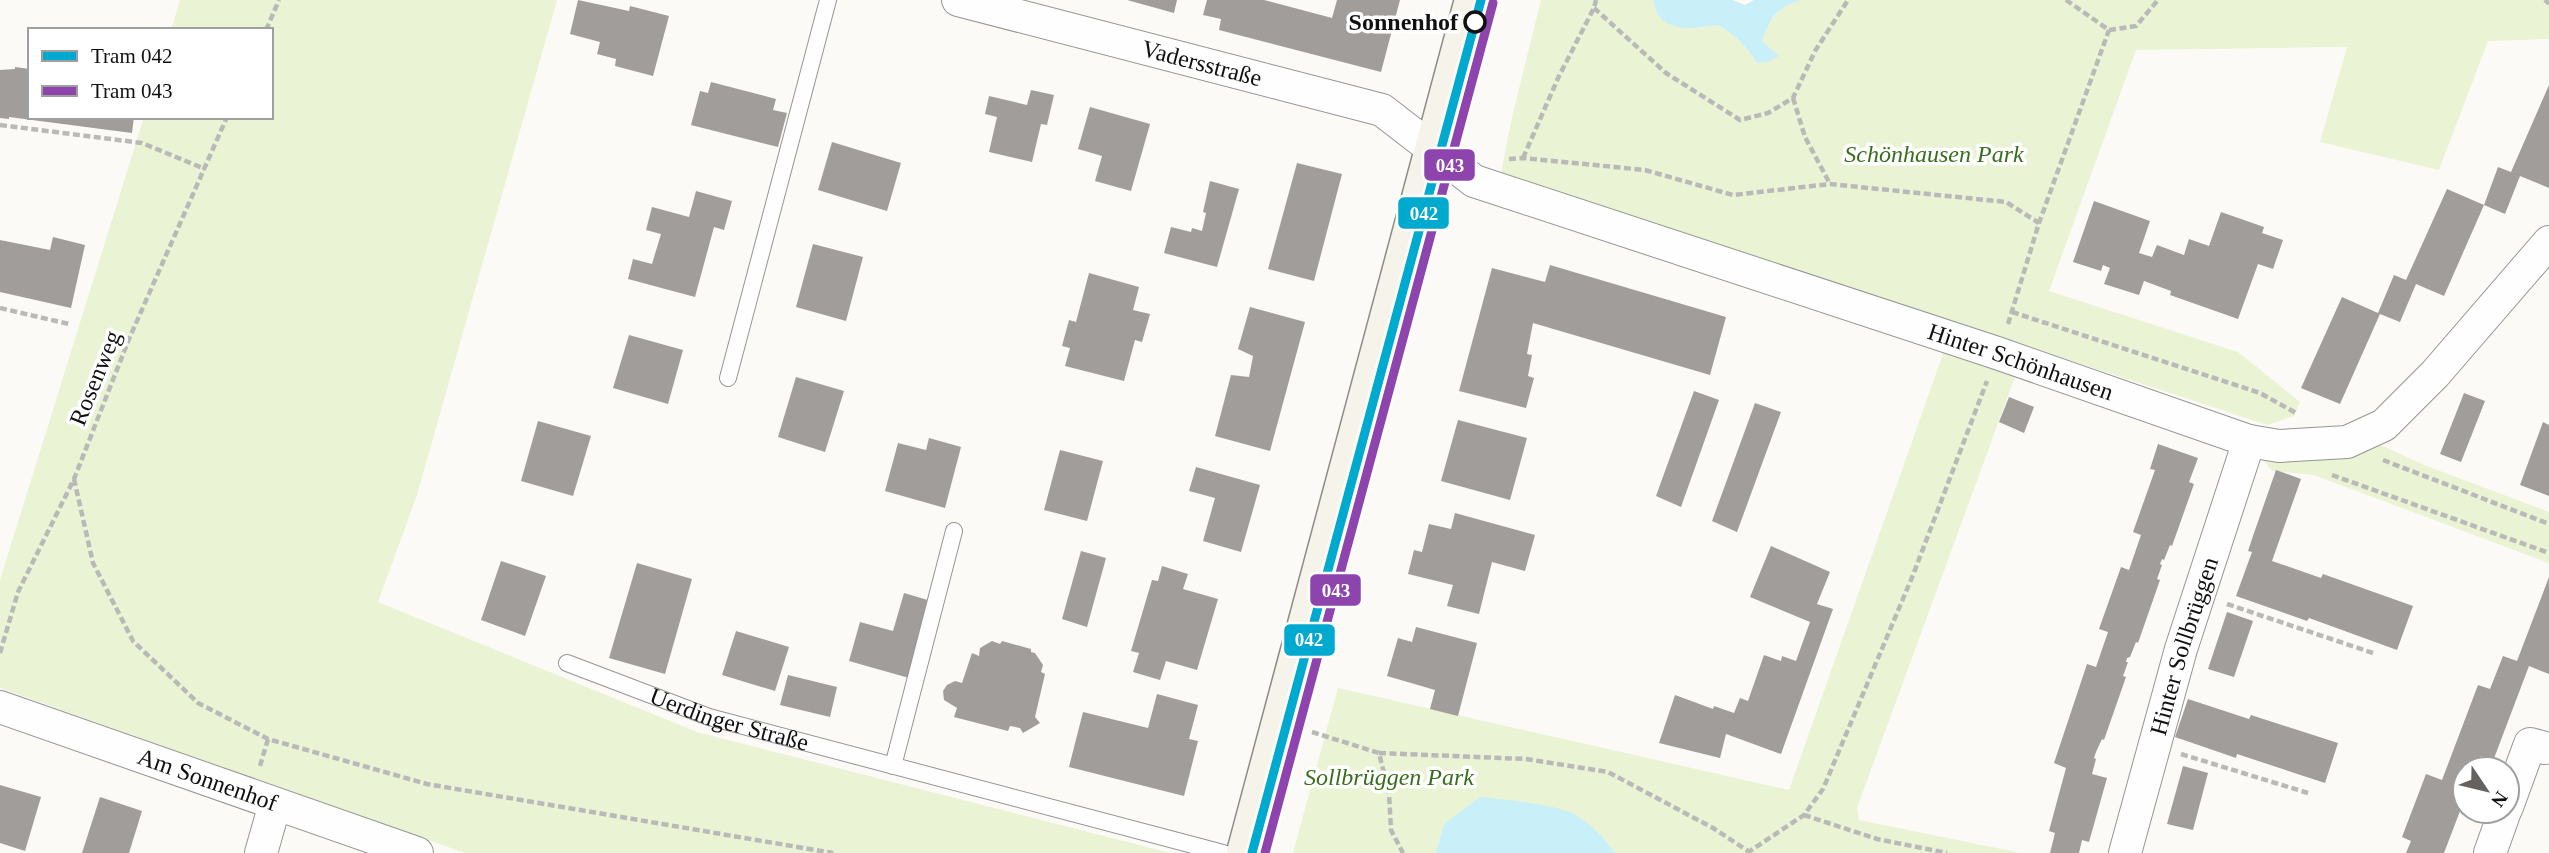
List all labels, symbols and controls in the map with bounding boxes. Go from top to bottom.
place label: Sonnenhof [1349,9,1459,35]
marker: Sonnenhof [1464,11,1486,33]
legend [28,28,273,119]
street label: Vadersstraße [1139,35,1265,91]
text: Tram 042 [91,44,173,68]
text: Tram 043 [91,79,173,103]
park label: Schönhausen Park [1844,141,2024,167]
line badge: 043 [1423,148,1476,182]
text: 043 [1436,155,1464,176]
line badge: 042 [1397,196,1450,230]
text: 042 [1410,203,1438,224]
street label: Hinter Schönhausen [1925,318,2117,406]
street label: Rosenweg [64,327,126,429]
street label: Hinter Sollbrüggen [2145,554,2223,738]
line badge: 043 [1309,573,1362,607]
text: 043 [1322,580,1350,601]
line badge: 042 [1283,623,1336,657]
text: 042 [1295,629,1323,650]
street label: Uerdinger Straße [646,683,811,756]
street label: Am Sonnenhof [134,743,281,816]
north arrow [2451,755,2521,825]
park label: Sollbrüggen Park [1304,764,1474,790]
text: N [2487,788,2512,811]

